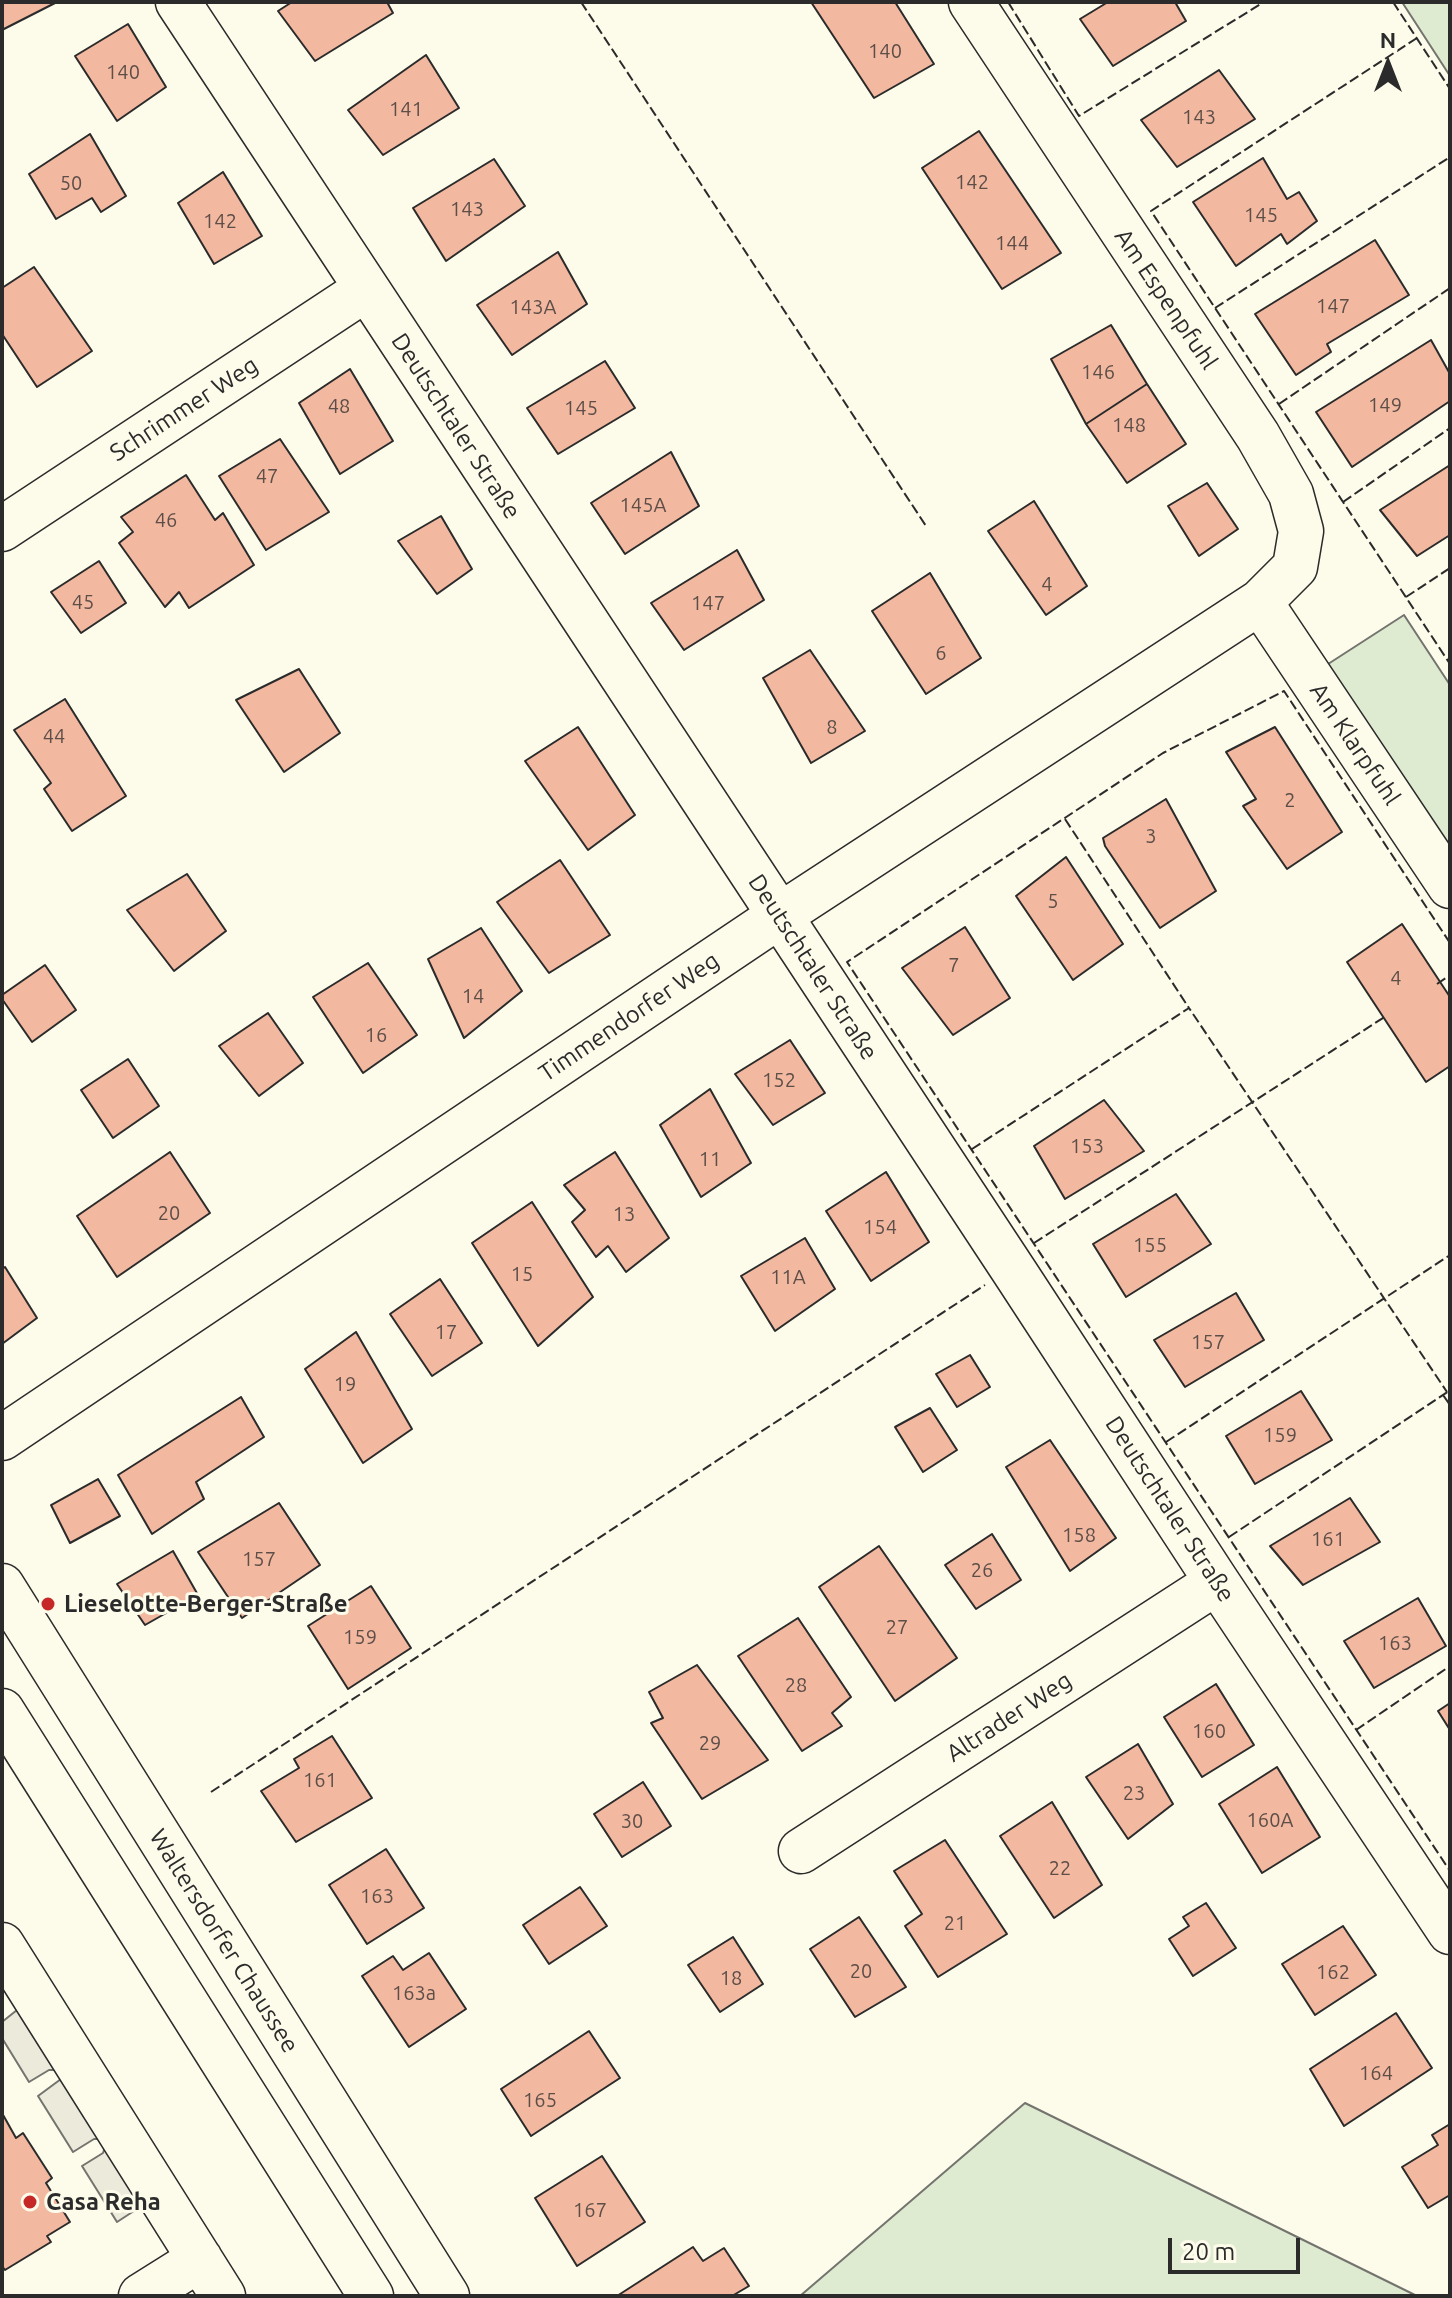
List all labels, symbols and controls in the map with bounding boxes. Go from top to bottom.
north arrow [1348,24,1428,104]
text: N [1380,27,1396,52]
house number: 140 [868,39,902,63]
house number: 140 [106,60,140,84]
house number: 141 [389,97,423,121]
house number: 143 [1182,105,1216,129]
house number: 142 [955,170,989,194]
house number: 50 [60,171,82,195]
house number: 143 [450,197,484,221]
house number: 145 [1244,203,1278,227]
house number: 142 [203,209,237,233]
street label: Am Espenpfuhl [1108,223,1224,375]
house number: 144 [995,231,1029,255]
house number: 147 [1316,294,1350,318]
house number: 143A [510,295,556,319]
street label: Deutschtaler Straße [385,328,527,524]
street label: Schrimmer Weg [105,350,263,468]
house number: 146 [1081,360,1115,384]
house number: 149 [1368,393,1402,417]
house number: 48 [328,394,350,418]
house number: 145 [564,396,598,420]
house number: 148 [1112,413,1146,437]
house number: 47 [256,464,278,488]
house number: 145A [620,493,666,517]
house number: 46 [155,508,177,532]
house number: 4 [1041,572,1053,596]
house number: 45 [72,590,94,614]
house number: 147 [691,591,725,615]
house number: 6 [935,641,947,665]
street label: Am Klarpfuhl [1304,677,1406,811]
house number: 8 [826,715,838,739]
house number: 44 [43,724,65,748]
house number: 2 [1284,788,1296,812]
house number: 3 [1145,824,1157,848]
street label: Deutschtaler Straße [742,869,884,1065]
house number: 5 [1047,889,1059,913]
street label: Timmendorfer Weg [533,946,725,1088]
house number: 7 [948,953,960,977]
house number: 4 [1390,966,1402,990]
house number: 14 [462,984,484,1008]
house number: 16 [365,1023,387,1047]
house number: 152 [762,1068,796,1092]
house number: 153 [1070,1134,1104,1158]
house number: 11 [699,1147,721,1171]
house number: 20 [158,1201,180,1225]
house number: 13 [613,1202,635,1226]
house number: 154 [863,1215,897,1239]
house number: 155 [1133,1233,1167,1257]
house number: 15 [511,1262,533,1286]
house number: 11A [770,1265,806,1289]
house number: 17 [435,1320,457,1344]
house number: 157 [1191,1330,1225,1354]
house number: 19 [334,1372,356,1396]
street label: Deutschtaler Straße [1099,1411,1241,1607]
house number: 159 [1263,1423,1297,1447]
house number: 158 [1062,1523,1096,1547]
house number: 161 [1311,1527,1345,1551]
house number: 157 [242,1547,276,1571]
house number: 26 [971,1558,993,1582]
place label: Lieselotte-Berger-Straße [64,1590,348,1618]
marker: Lieselotte-Berger-Straße [39,1595,57,1613]
house number: 27 [886,1615,908,1639]
house number: 159 [343,1625,377,1649]
house number: 163 [1378,1631,1412,1655]
street label: Altrader Weg [941,1666,1077,1768]
house number: 28 [785,1673,807,1697]
house number: 160 [1192,1719,1226,1743]
house number: 29 [699,1731,721,1755]
house number: 161 [303,1768,337,1792]
house number: 23 [1123,1781,1145,1805]
house number: 160A [1247,1808,1293,1832]
house number: 30 [621,1809,643,1833]
street label: Waltersdorfer Chaussee [143,1824,305,2058]
house number: 22 [1049,1856,1071,1880]
house number: 163 [360,1884,394,1908]
house number: 21 [944,1911,966,1935]
house number: 20 [850,1959,872,1983]
house number: 162 [1316,1960,1350,1984]
house number: 18 [720,1966,742,1990]
house number: 163a [392,1981,436,2005]
house number: 164 [1359,2061,1393,2085]
house number: 165 [523,2088,557,2112]
place label: Casa Reha [46,2188,161,2216]
marker: Casa Reha [21,2193,39,2211]
house number: 167 [573,2198,607,2222]
scale bar [1172,2222,1304,2272]
text: 20 m [1182,2238,1235,2265]

